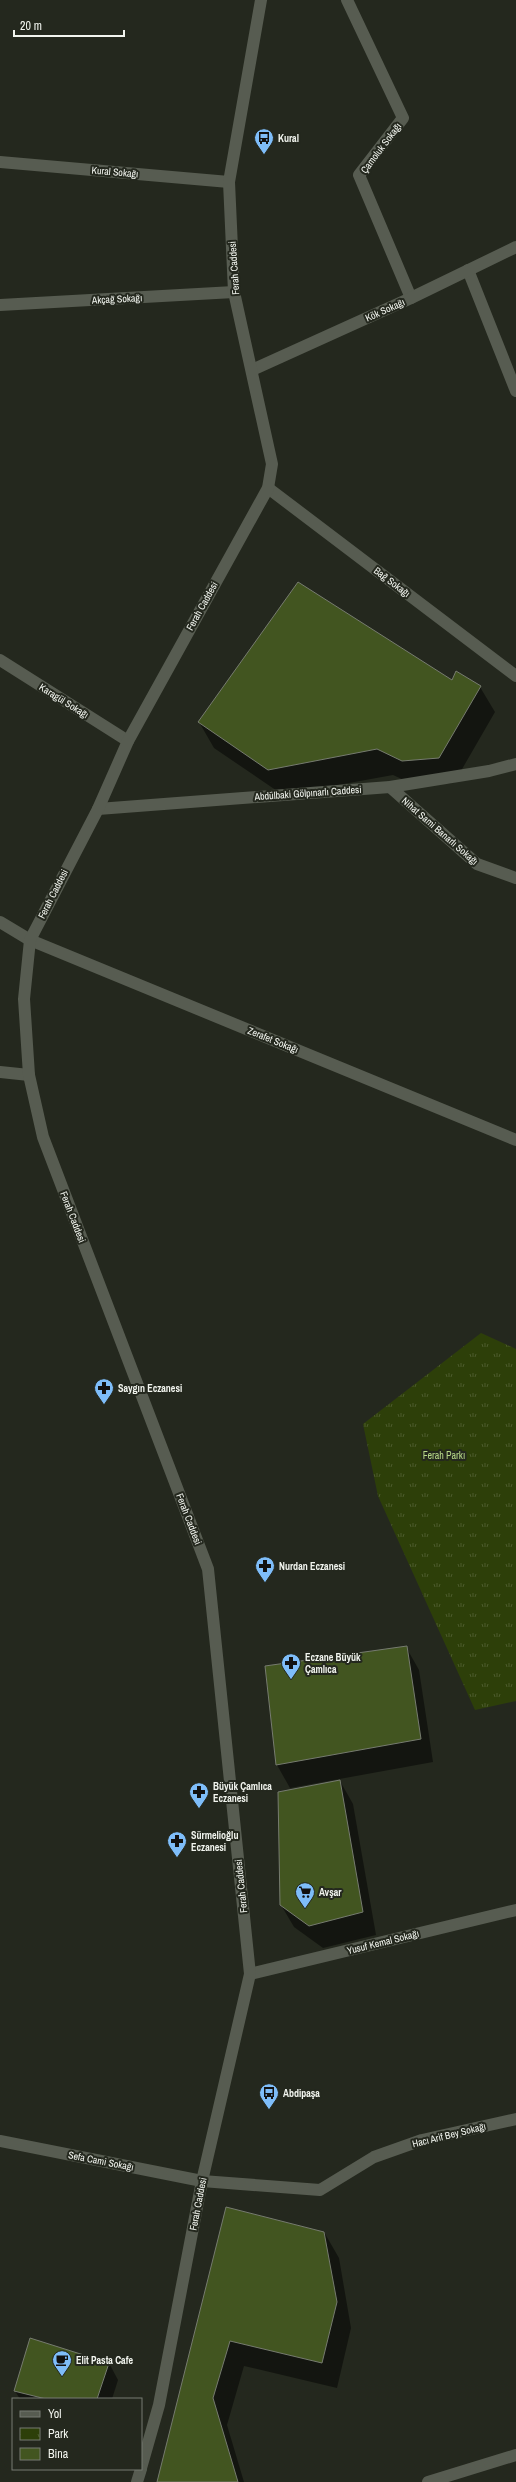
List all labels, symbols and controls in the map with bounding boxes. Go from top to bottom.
scale bar [14,12,124,38]
text: 20 m [20,18,42,34]
street label: Çamoluk Sokağı [358,120,404,176]
bus stop icon: Kural [253,127,275,155]
place label: Kural [278,132,299,145]
street label: Kural Sokağı [91,163,139,181]
street label: Ferah Caddesi [226,241,242,295]
street label: Akçağ Sokağı [90,291,143,307]
street label: Kök Sokağı [363,296,407,324]
street label: Bağ Sokağı [371,564,413,600]
street label: Ferah Caddesi [183,579,221,633]
street label: Karagül Sokağı [37,681,91,721]
street label: Abdülbaki Gölpınarlı Caddesi [253,783,362,803]
street label: Nihat Sami Banarlı Sokağı [399,794,481,868]
street label: Ferah Caddesi [35,867,71,921]
street label: Zerafet Sokağı [246,1024,300,1056]
street label: Ferah Caddesi [57,1190,89,1244]
pharmacy icon: Saygın Eczanesi [93,1377,115,1405]
place label: Saygın Eczanesi [118,1382,182,1395]
park label: Ferah Parkı [423,1449,465,1462]
street label: Ferah Caddesi [173,1492,205,1546]
pharmacy icon: Nurdan Eczanesi [254,1555,276,1583]
place label: Nurdan Eczanesi [279,1560,345,1573]
place label: Eczane Büyük Çamlıca [305,1651,361,1676]
pharmacy icon: Eczane Büyük Çamlıca [280,1652,302,1680]
place label: Büyük Çamlıca Eczanesi [213,1780,272,1805]
pharmacy icon: Büyük Çamlıca Eczanesi [188,1781,210,1809]
place label: Sürmelioğlu Eczanesi [191,1829,238,1854]
pharmacy icon: Sürmelioğlu Eczanesi [166,1830,188,1858]
street label: Ferah Caddesi [232,1859,250,1913]
supermarket icon: Avşar [294,1881,316,1909]
place label: Avşar [319,1886,342,1899]
street label: Yusuf Kemal Sokağı [346,1927,420,1957]
bus stop icon: Abdipaşa [258,2082,280,2110]
place label: Abdipaşa [283,2087,320,2100]
street label: Hacı Arif Bey Sokağı [411,2120,487,2150]
street label: Sefa Cami Sokağı [67,2148,135,2174]
street label: Ferah Caddesi [186,2176,210,2232]
cafe icon: Elit Pasta Cafe [51,2349,73,2377]
place label: Elit Pasta Cafe [76,2354,133,2367]
legend [12,2398,142,2470]
text: Yol [48,2406,61,2422]
text: Park [48,2426,68,2442]
text: Bina [48,2446,69,2462]

